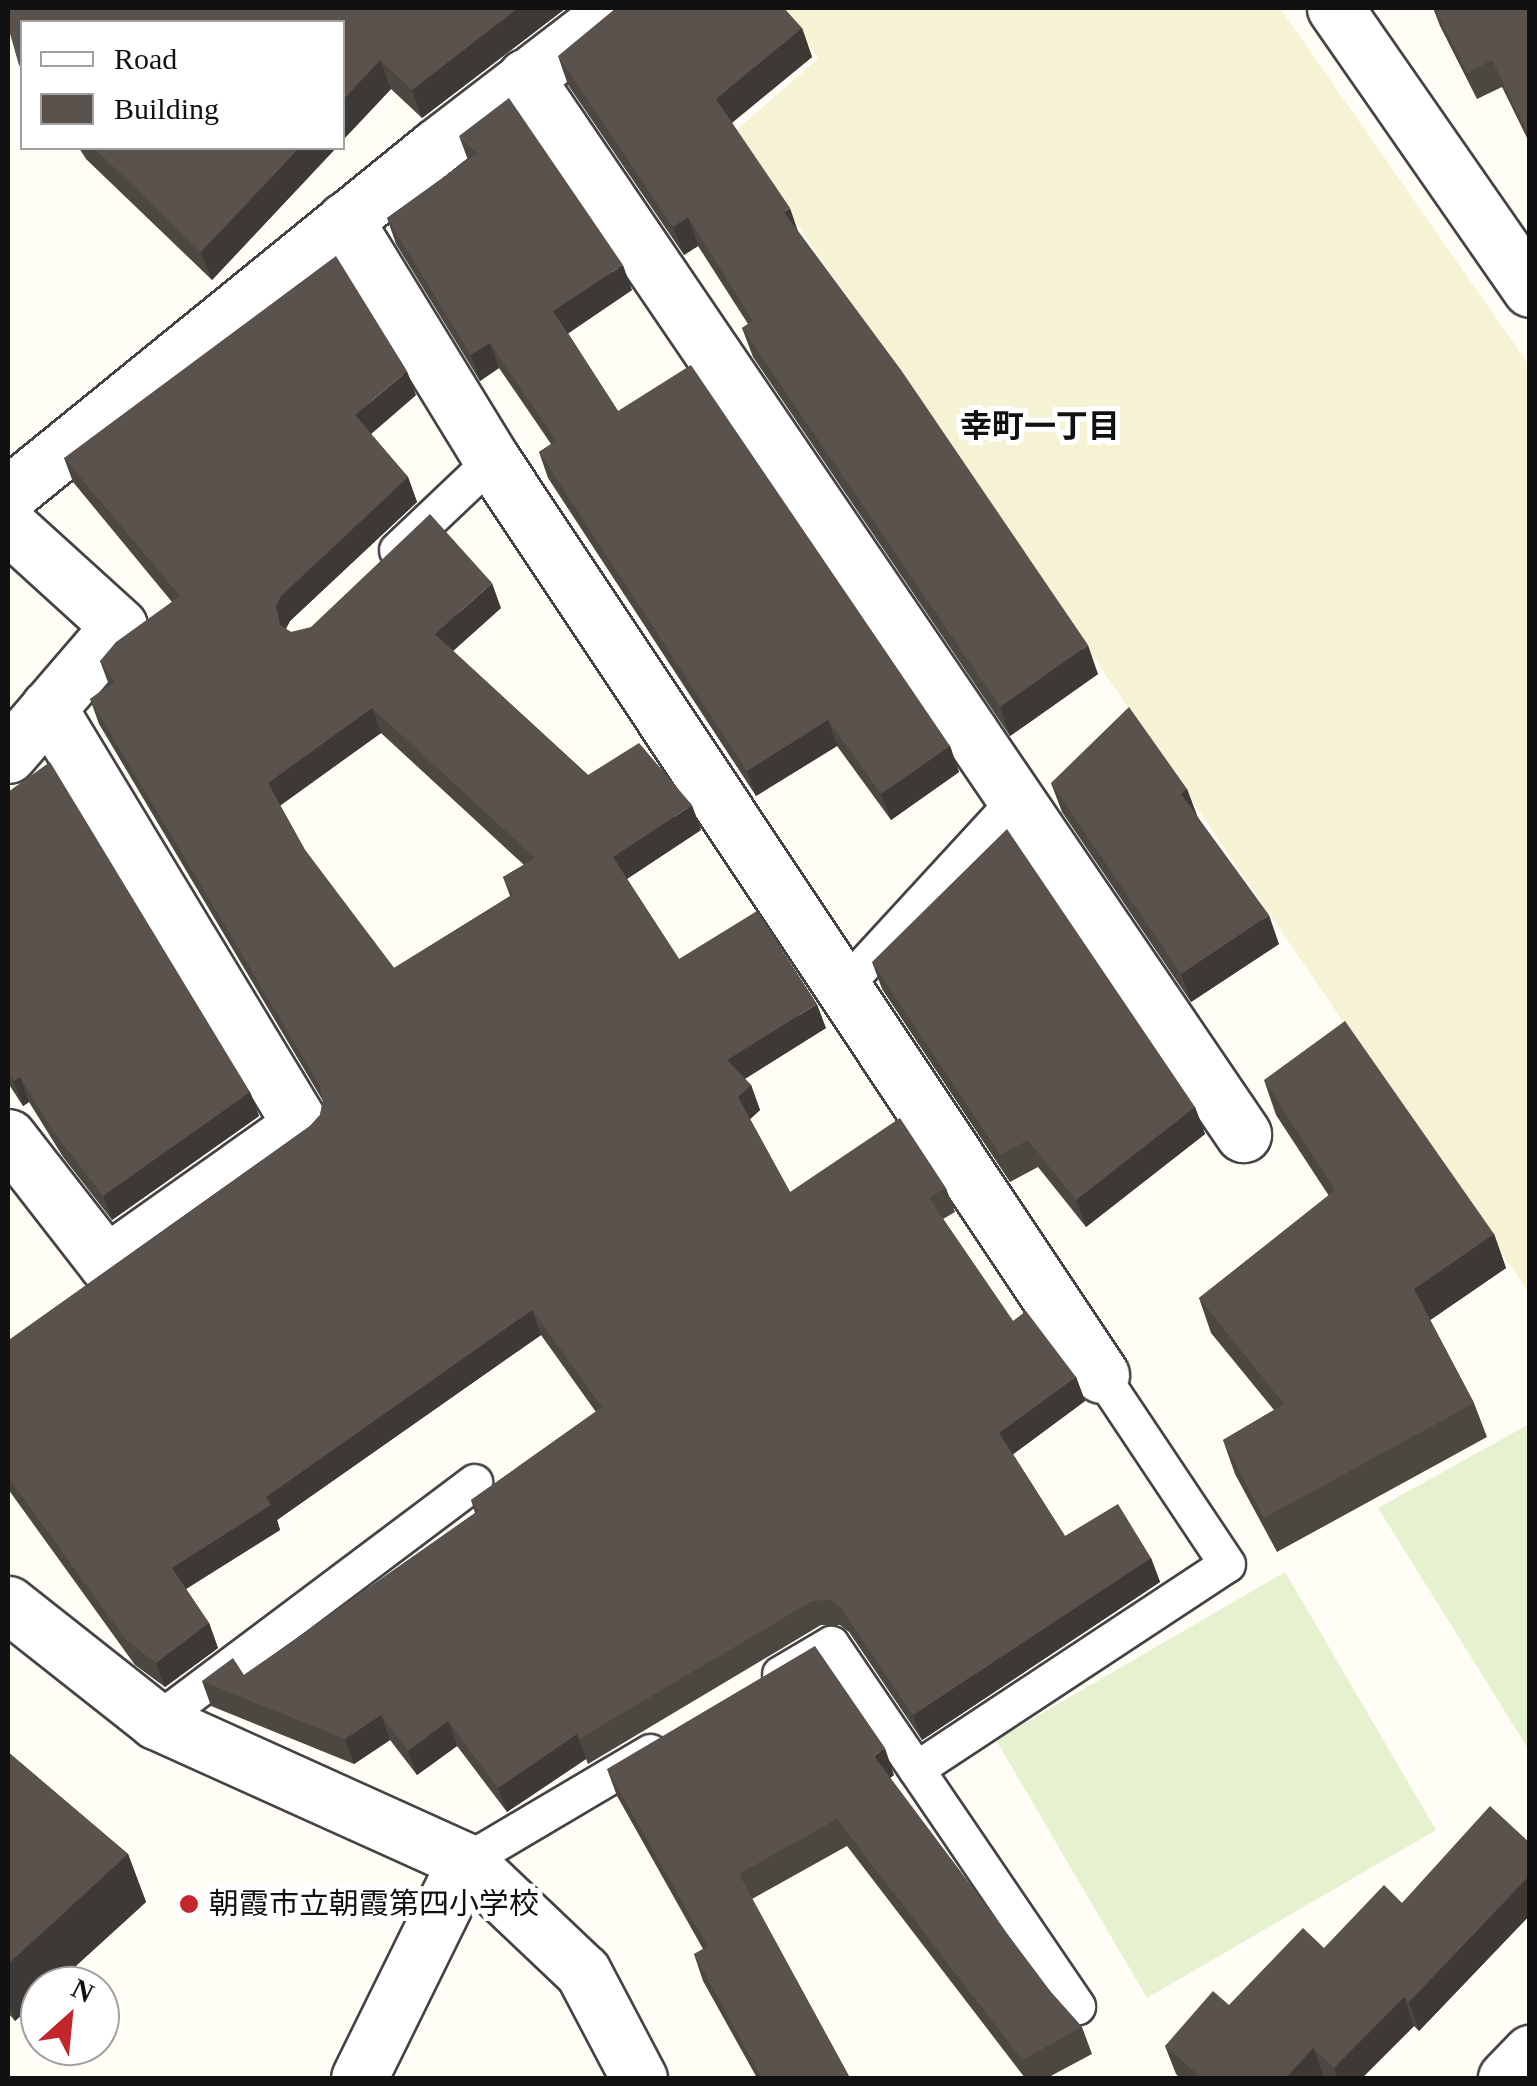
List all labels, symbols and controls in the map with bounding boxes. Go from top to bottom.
legend [20,20,345,150]
text: Road [114,42,177,75]
text: Building [114,92,219,125]
district label: 幸町一丁目 [960,407,1120,445]
place label: 朝霞市立朝霞第四小学校 [209,1886,539,1922]
marker: 朝霞市立朝霞第四小学校 [178,1893,200,1915]
north arrow [20,1966,120,2066]
text: N [67,1972,99,2009]

